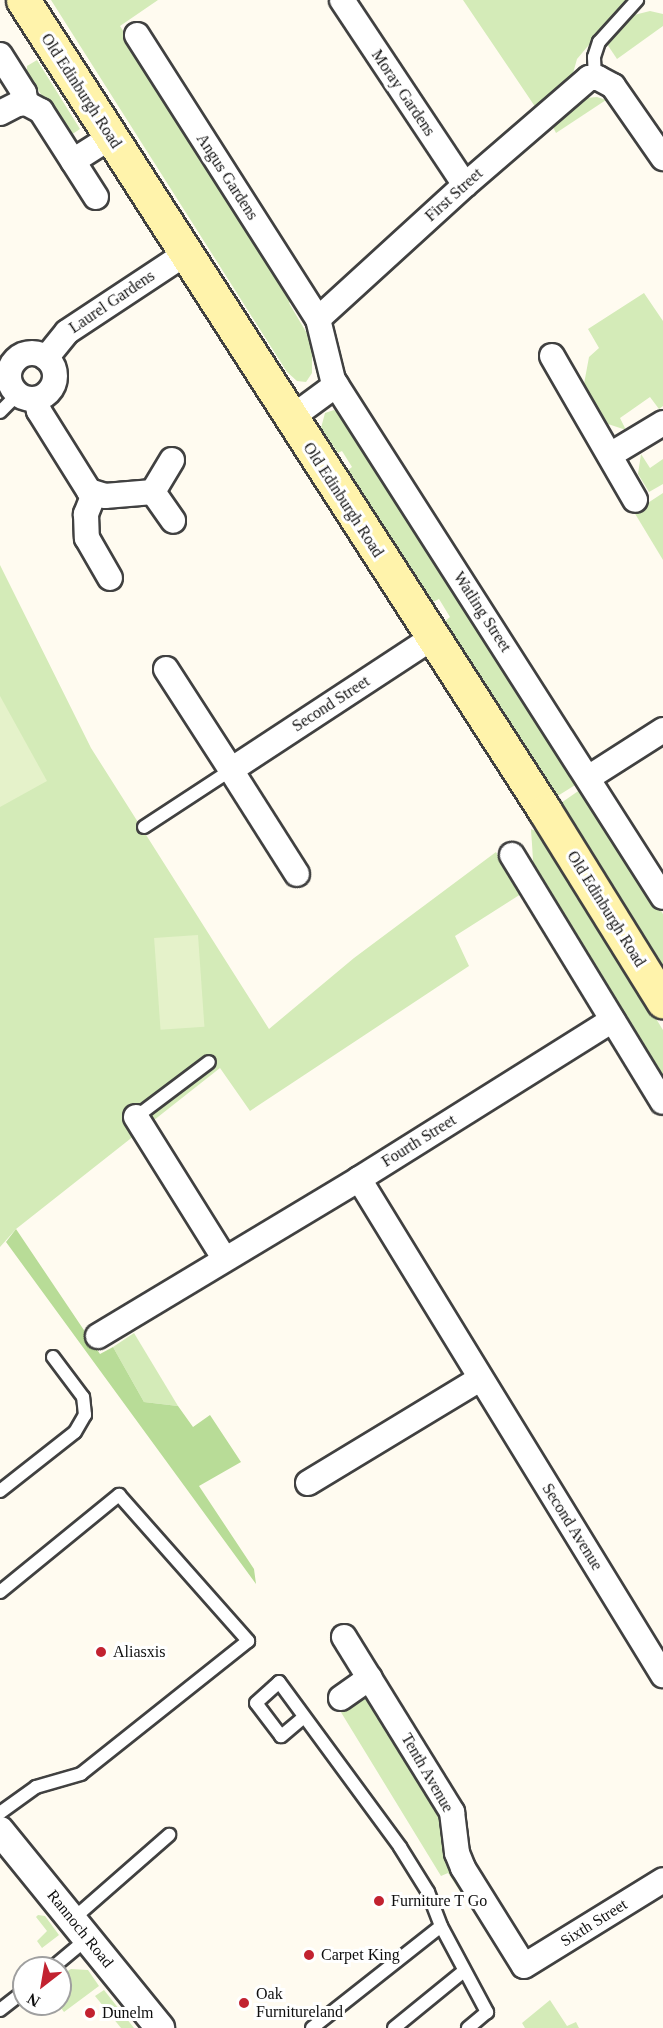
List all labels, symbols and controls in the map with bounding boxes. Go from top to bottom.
street label: Old Edinburgh Road [37,30,125,152]
street label: Moray Gardens [367,46,439,140]
street label: Angus Gardens [192,130,262,224]
street label: First Street [421,164,487,226]
street label: Laurel Gardens [66,266,158,338]
street label: Old Edinburgh Road [299,439,387,561]
street label: Watling Street [449,568,515,656]
street label: Second Street [289,672,373,736]
street label: Old Edinburgh Road [563,848,649,970]
street label: Fourth Street [378,1111,460,1171]
street label: Second Avenue [537,1480,607,1574]
place label: Aliasxis [113,1642,165,1662]
marker: Aliasxis [94,1645,108,1659]
street label: Tenth Avenue [396,1730,458,1816]
street label: Rannoch Road [43,1886,117,1972]
place label: Furniture T Go [391,1891,488,1911]
marker: Furniture T Go [372,1894,386,1908]
street label: Sixth Street [557,1895,631,1951]
place label: Carpet King [321,1945,400,1965]
marker: Carpet King [302,1948,316,1962]
north arrow [12,1956,72,2016]
place label: Oak Furnitureland [256,1984,343,2022]
text: N [24,1990,43,2010]
marker: Oak Furnitureland [237,1996,251,2010]
place label: Dunelm [102,2003,154,2023]
marker: Dunelm [83,2006,97,2020]

